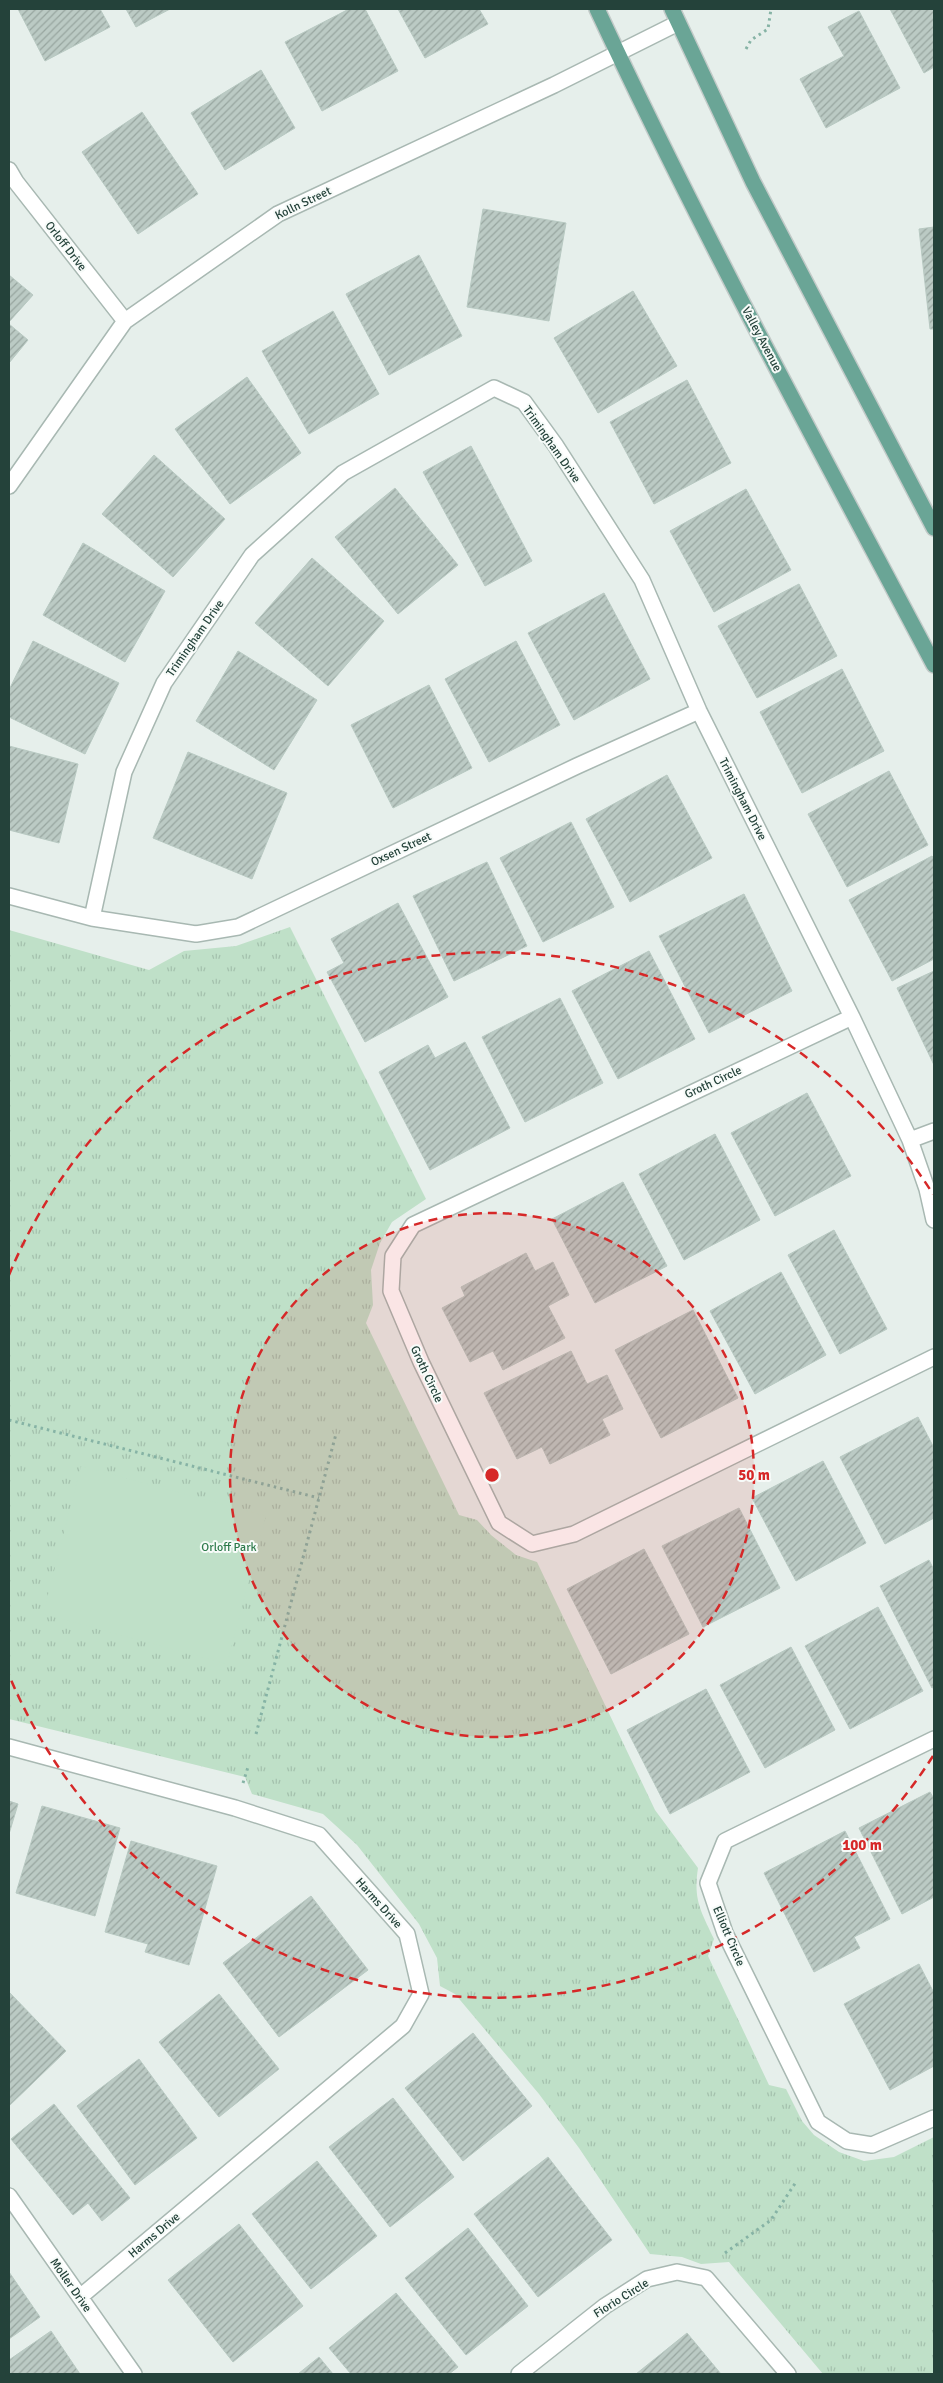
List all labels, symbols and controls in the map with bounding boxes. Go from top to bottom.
street label: Kolln Street [273,183,334,223]
street label: Orloff Drive [42,218,90,274]
street label: Valley Avenue [738,304,785,374]
street label: Trimingham Drive [519,403,584,486]
street label: Trimingham Drive [163,597,228,680]
street label: Trimingham Drive [715,755,770,843]
street label: Oxsen Street [369,829,434,870]
street label: Groth Circle [682,1063,744,1102]
street label: Groth Circle [407,1343,446,1405]
centre of rings [483,1466,501,1484]
text: 50 m [738,1466,770,1484]
park label: Orloff Park [201,1540,257,1555]
text: 100 m [842,1836,882,1854]
street label: Harms Drive [352,1875,405,1932]
street label: Elliott Circle [709,1904,748,1969]
street label: Harms Drive [125,2209,183,2261]
street label: Moller Drive [46,2255,95,2315]
street label: Fiorio Circle [591,2276,652,2321]

